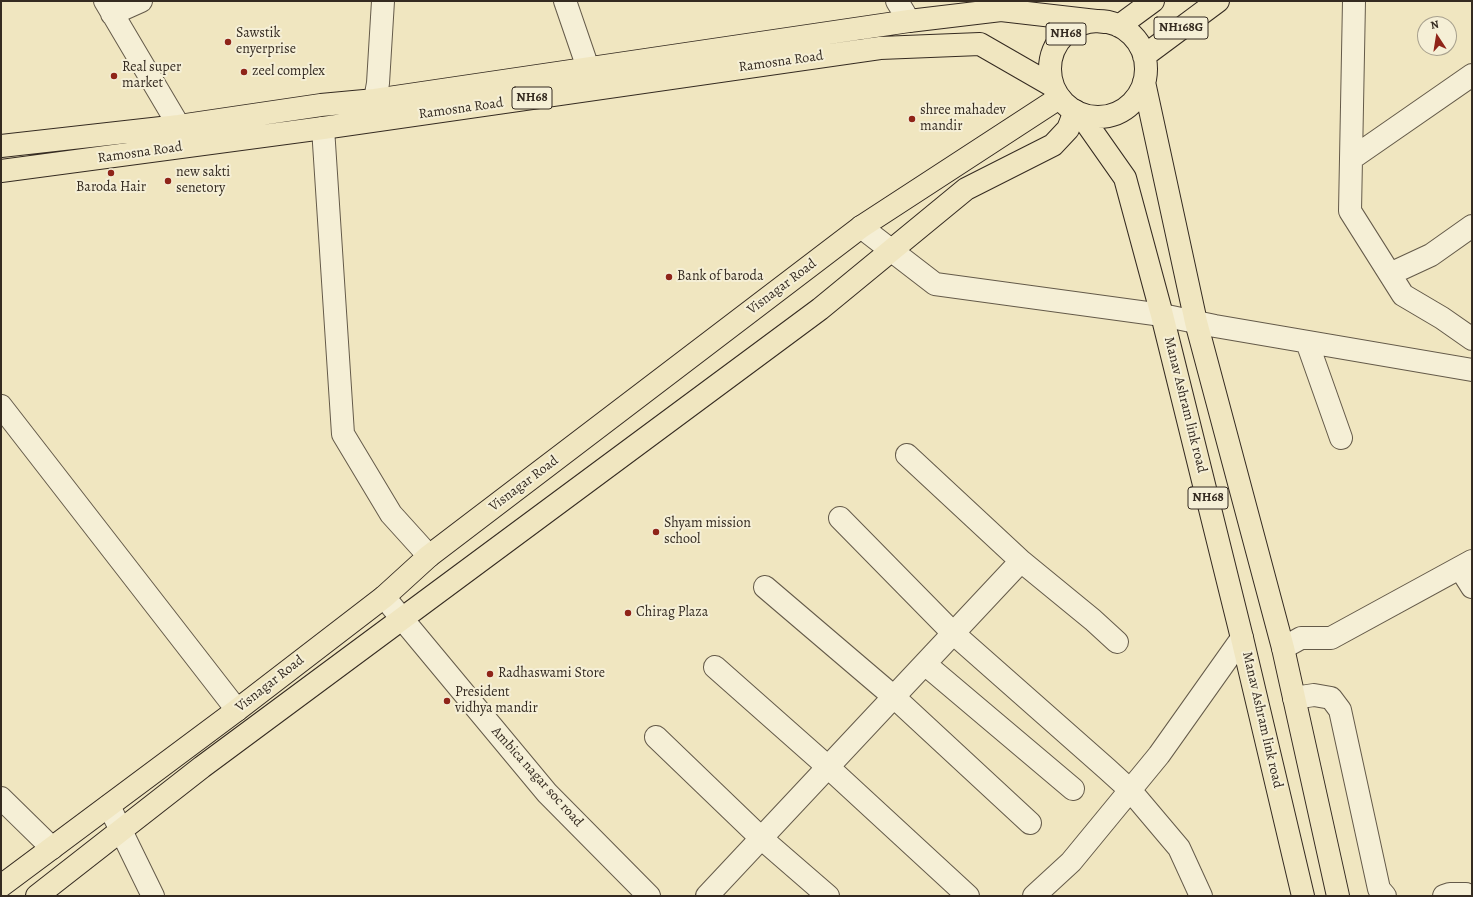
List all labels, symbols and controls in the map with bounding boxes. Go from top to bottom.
north arrow [1417,16,1457,56]
road number: NH168G [1154,17,1208,39]
text: N [1429,17,1440,33]
road number: NH68 [1046,23,1086,45]
place label: Sawstik enyerprise [236,26,296,58]
marker: Sawstik enyerprise [223,37,233,47]
street label: Ramosna Road [738,48,824,76]
place label: Real super market [122,60,181,92]
place label: zeel complex [252,64,325,80]
marker: zeel complex [239,67,249,77]
marker: Real super market [109,71,119,81]
road number: NH68 [512,87,552,109]
street label: Ramosna Road [418,95,504,123]
place label: shree mahadev mandir [920,103,1006,136]
marker: shree mahadev mandir [907,114,917,124]
street label: Ramosna Road [97,139,183,167]
place label: new sakti senetory [176,165,230,198]
marker: Baroda Hair [106,168,116,178]
marker: new sakti senetory [163,176,173,186]
place label: Baroda Hair [76,180,146,196]
street label: Visnagar Road [744,255,820,319]
place label: Bank of baroda [677,269,764,285]
marker: Bank of baroda [664,272,674,282]
street label: Manav Ashram link road [1160,335,1210,475]
street label: Visnagar Road [486,452,562,516]
road number: NH68 [1188,487,1228,509]
place label: Shyam mission school [664,516,751,548]
marker: Shyam mission school [651,527,661,537]
place label: Chirag Plaza [636,605,708,621]
marker: Chirag Plaza [623,608,633,618]
street label: Manav Ashram link road [1238,650,1286,790]
street label: Visnagar Road [232,652,308,716]
place label: Radhaswami Store [498,666,605,682]
marker: Radhaswami Store [485,669,495,679]
place label: President vidhya mandir [455,685,538,718]
marker: President vidhya mandir [442,696,452,706]
street label: Ambica nagar soc road [488,723,586,831]

